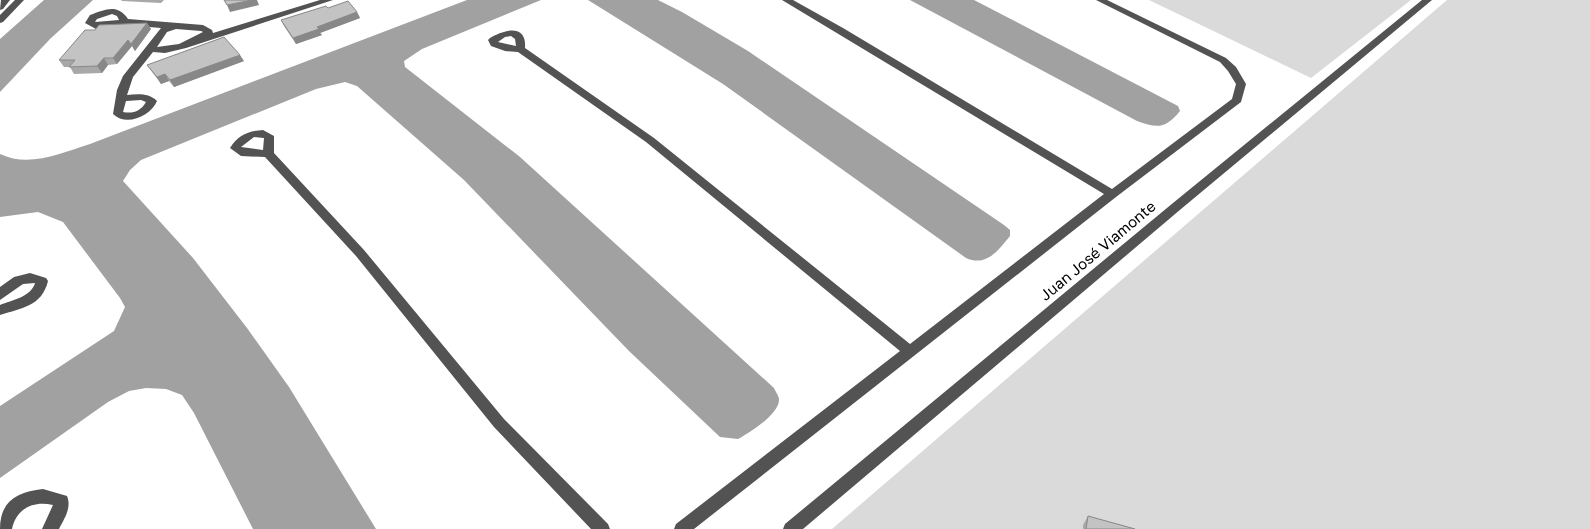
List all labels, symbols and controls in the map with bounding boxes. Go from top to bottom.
street label: Juan José Viamonte [1036,196,1159,304]

